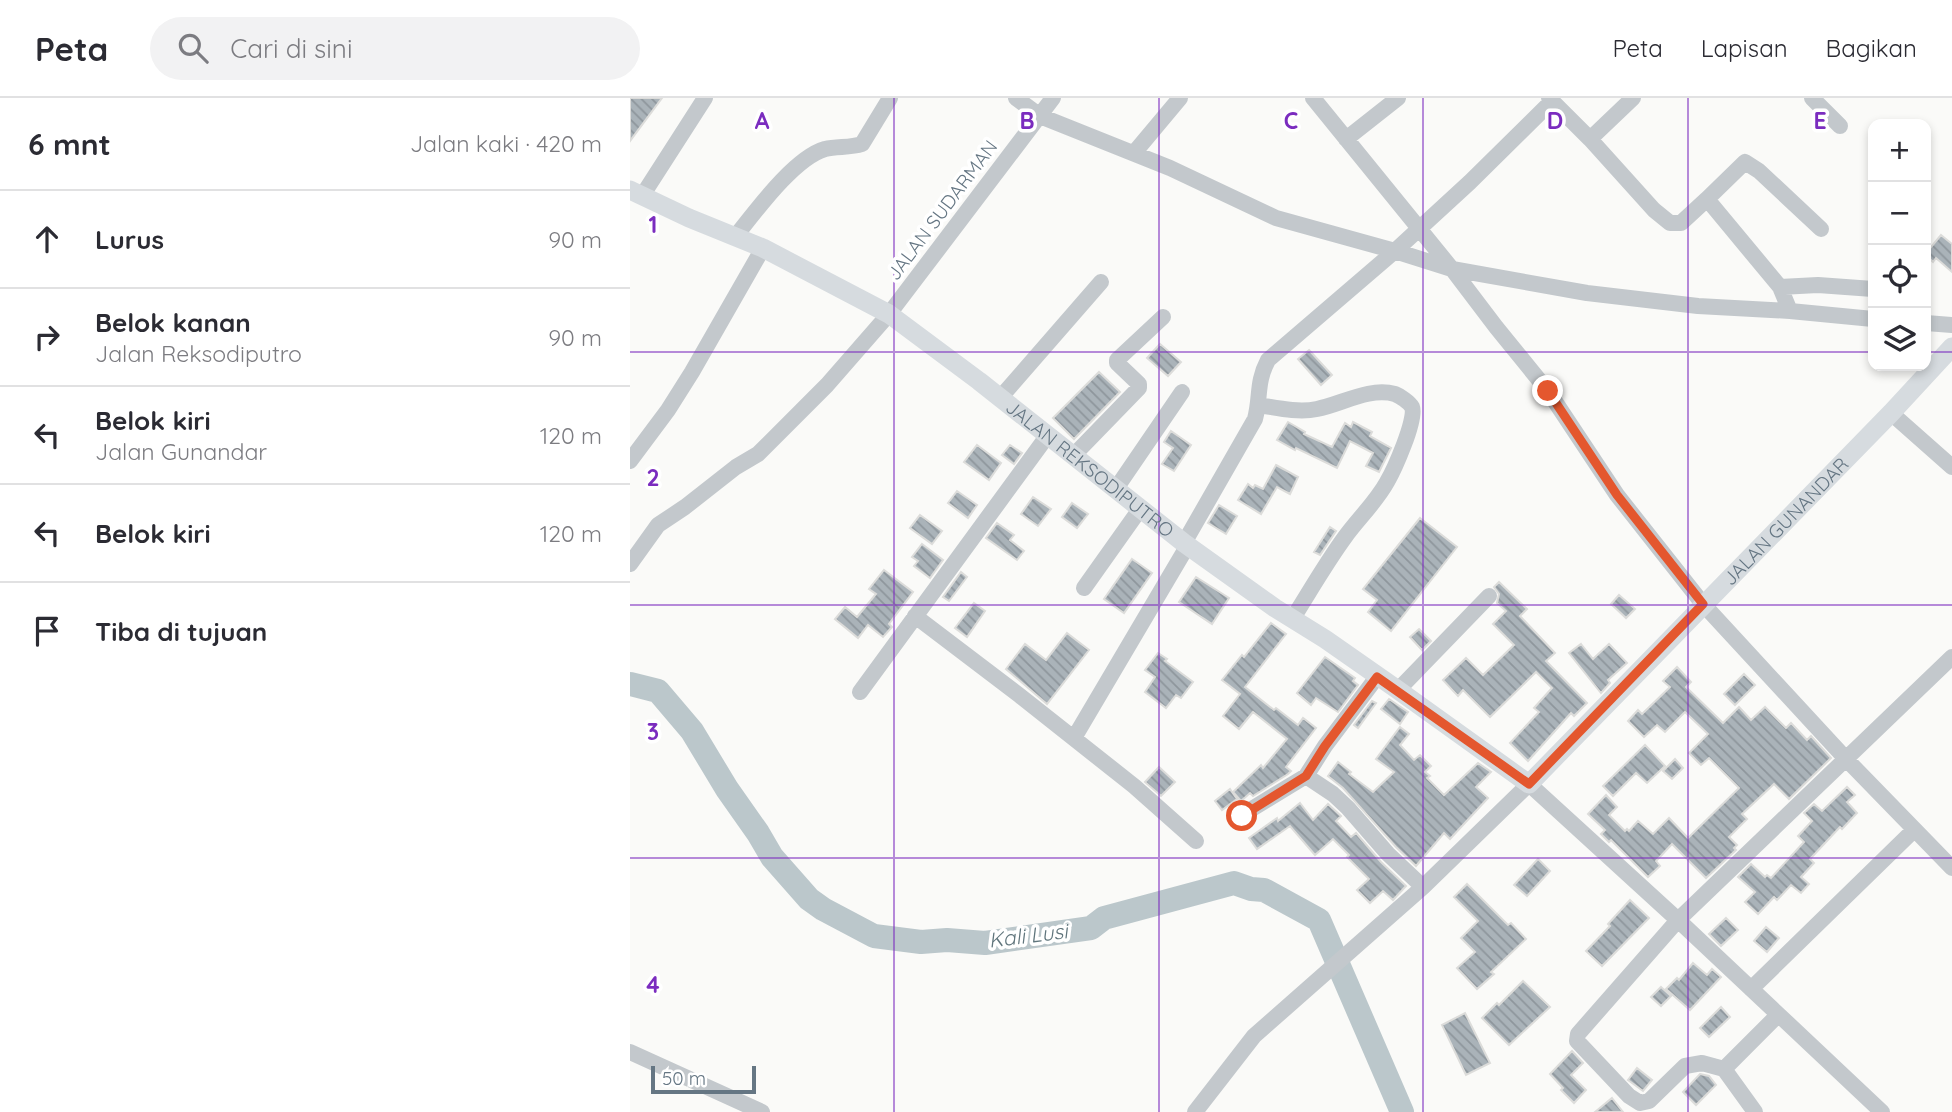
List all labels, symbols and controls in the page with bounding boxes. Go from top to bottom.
search box [150,17,640,80]
text: Peta [35,28,108,69]
icon: search [174,29,212,67]
text: Cari di sini [230,32,352,65]
text: Peta [1612,33,1663,63]
text: Lapisan [1701,33,1788,63]
text: Bagikan [1826,33,1917,63]
text: A [755,106,770,135]
text: B [1019,106,1035,135]
text: C [1284,106,1298,135]
text: D [1547,106,1563,135]
text: E [1813,106,1827,135]
map controls [1868,119,1931,371]
button: + [1868,119,1931,182]
text: 6 mnt [28,125,111,163]
text: Jalan kaki · 420 m [410,129,602,158]
street label: JALAN SUDARMAN [882,135,1002,285]
button: − [1868,182,1931,245]
text: 1 [649,210,657,239]
icon: ahead [28,220,66,258]
text: Lurus [95,223,164,256]
text: 90 m [548,225,602,254]
button: locate [1868,245,1931,308]
text: Belok kanan [95,306,251,339]
button: layers [1868,308,1931,371]
icon: right [28,318,66,356]
text: 90 m [548,323,602,352]
text: Jalan Reksodiputro [95,339,302,368]
route end [1532,375,1563,406]
street label: JALAN REKSODIPUTRO [1001,395,1179,542]
text: Belok kiri [95,404,211,437]
icon: left [28,416,66,454]
text: 120 m [540,421,602,450]
text: Jalan Gunandar [95,437,267,466]
street label: JALAN GUNANDAR [1718,452,1853,590]
text: 2 [646,463,660,492]
icon: left [28,514,66,552]
text: Belok kiri [95,517,211,550]
text: 120 m [540,519,602,548]
icon: arrive [28,612,66,650]
text: Tiba di tujuan [95,615,267,648]
text: 3 [647,717,659,746]
route start [1226,800,1257,831]
water label: Kali Lusi [987,917,1071,953]
text: 4 [646,970,660,999]
scale bar [651,1063,756,1095]
text: 50 m [662,1066,706,1090]

